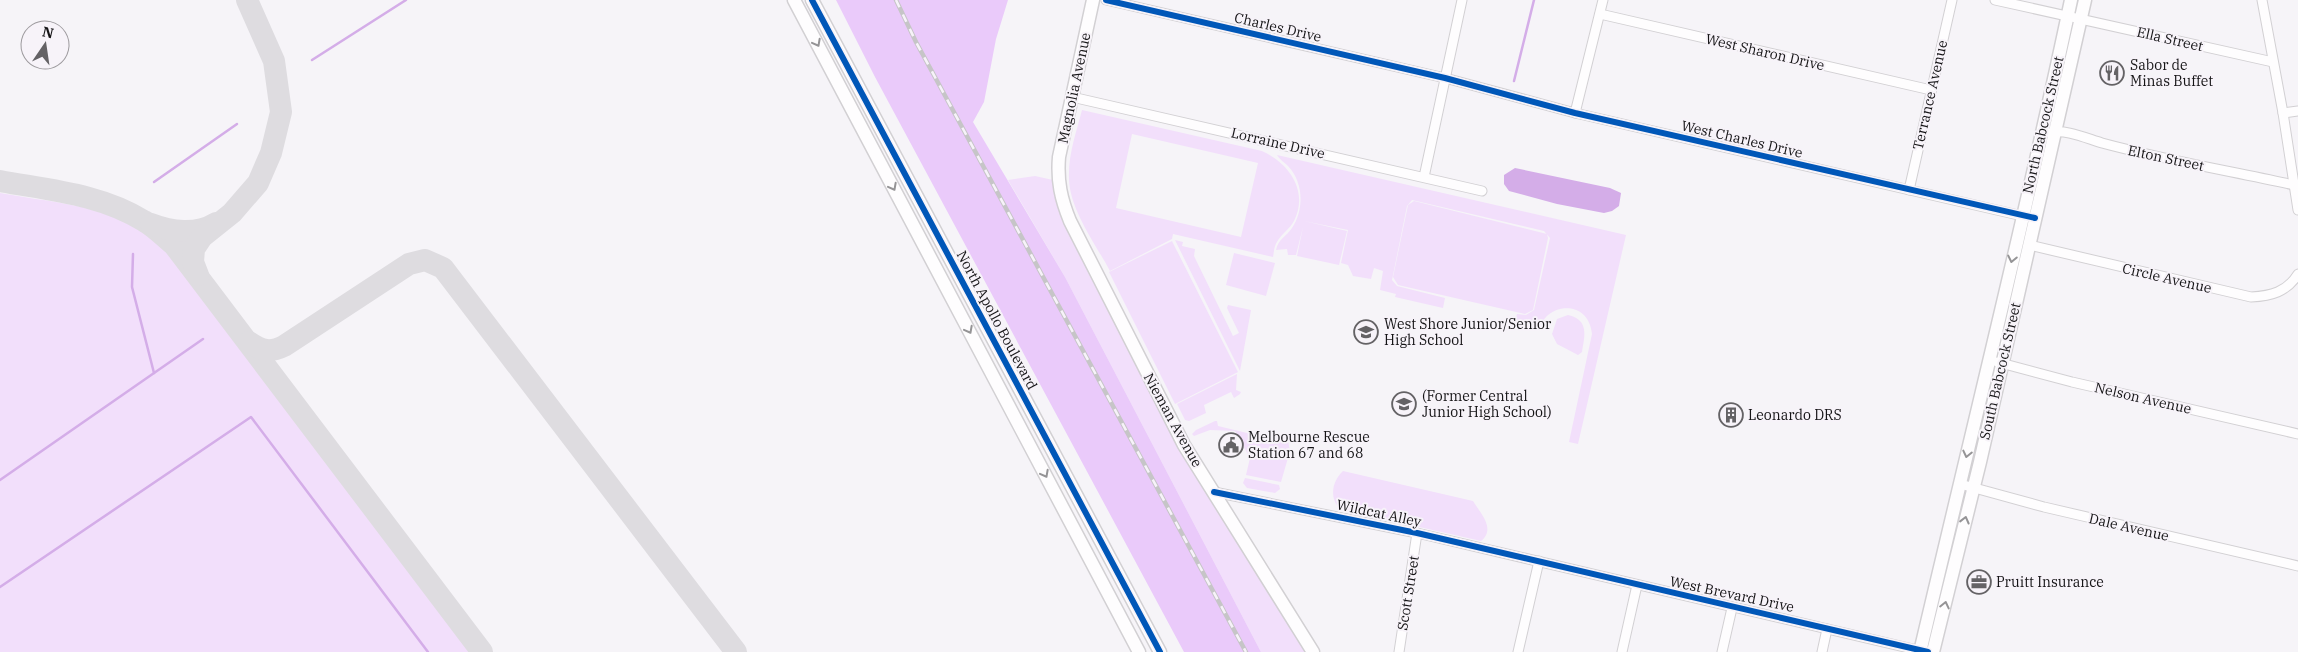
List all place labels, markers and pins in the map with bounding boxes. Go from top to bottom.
place label: Sabor de Minas Buffet [2130,56,2213,90]
restaurant icon: Sabor de Minas Buffet [2099,60,2125,86]
place label: West Shore Junior/Senior High School [1384,315,1552,349]
school or university icon: West Shore Junior/Senior High School [1353,319,1379,345]
place label: (Former Central Junior High School) [1422,387,1552,421]
school or university icon: (Former Central Junior High School) [1391,391,1417,417]
building icon: Leonardo DRS [1718,402,1744,428]
place label: Leonardo DRS [1748,406,1842,424]
place label: Melbourne Rescue Station 67 and 68 [1248,428,1370,462]
public building icon: Melbourne Rescue Station 67 and 68 [1218,432,1244,458]
office icon: Pruitt Insurance [1966,569,1992,595]
place label: Pruitt Insurance [1996,573,2104,591]

